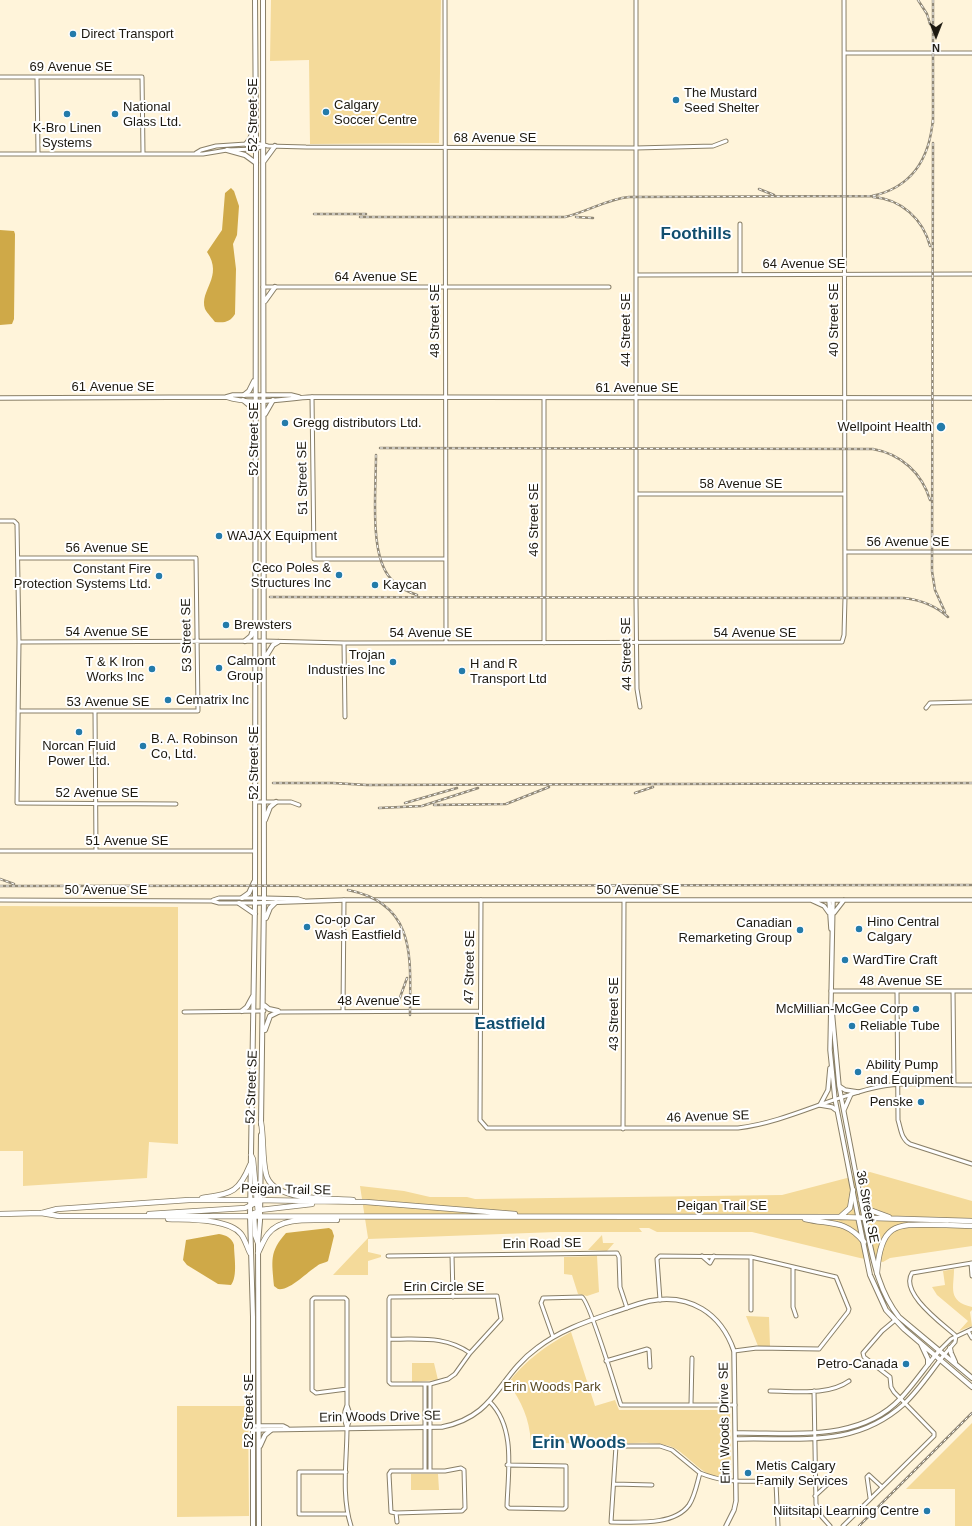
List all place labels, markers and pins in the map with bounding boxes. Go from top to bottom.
place label: Direct Transport [81,26,174,42]
marker: Direct Transport [68,29,78,39]
place label: The Mustard Seed Shelter [684,85,759,116]
marker: The Mustard Seed Shelter [671,95,681,105]
place label: Calgary Soccer Centre [334,97,417,128]
place label: National Glass Ltd. [123,99,182,130]
marker: Calgary Soccer Centre [321,107,331,117]
marker: K-Bro Linen Systems [62,109,72,119]
marker: National Glass Ltd. [110,109,120,119]
place label: K-Bro Linen Systems [33,120,101,151]
place label: Gregg distributors Ltd. [293,415,422,431]
marker: Gregg distributors Ltd. [280,418,290,428]
place label: Wellpoint Health [838,419,932,435]
marker: Wellpoint Health [935,421,947,433]
place label: WAJAX Equipment [227,528,337,544]
marker: WAJAX Equipment [214,531,224,541]
place label: Ceco Poles & Structures Inc [251,560,331,591]
place label: Constant Fire Protection Systems Ltd. [14,561,151,592]
marker: Ceco Poles & Structures Inc [334,570,344,580]
marker: Constant Fire Protection Systems Ltd. [154,571,164,581]
place label: Kaycan [383,577,426,593]
marker: Kaycan [370,580,380,590]
place label: Brewsters [234,617,292,633]
marker: Brewsters [221,620,231,630]
place label: Trojan Industries Inc [308,647,385,678]
place label: Calmont Group [227,653,275,684]
place label: T & K Iron Works Inc [85,654,144,685]
place label: H and R Transport Ltd [470,656,547,687]
marker: Trojan Industries Inc [388,657,398,667]
marker: Calmont Group [214,663,224,673]
marker: T & K Iron Works Inc [147,664,157,674]
marker: H and R Transport Ltd [457,666,467,676]
place label: Cematrix Inc [176,692,249,708]
marker: Cematrix Inc [163,695,173,705]
marker: Norcan Fluid Power Ltd. [74,727,84,737]
place label: B. A. Robinson Co, Ltd. [151,731,238,762]
place label: Norcan Fluid Power Ltd. [42,738,116,769]
marker: B. A. Robinson Co, Ltd. [138,741,148,751]
place label: Co-op Car Wash Eastfield [315,912,401,943]
place label: Hino Central Calgary [867,914,939,945]
place label: Canadian Remarketing Group [679,915,792,946]
marker: Co-op Car Wash Eastfield [302,922,312,932]
marker: Hino Central Calgary [854,924,864,934]
marker: Canadian Remarketing Group [795,925,805,935]
place label: WardTire Craft [853,952,937,968]
marker: WardTire Craft [840,955,850,965]
place label: McMillian-McGee Corp [776,1001,908,1017]
marker: McMillian-McGee Corp [911,1004,921,1014]
place label: Reliable Tube [860,1018,940,1034]
marker: Reliable Tube [847,1021,857,1031]
place label: Ability Pump and Equipment [866,1057,953,1088]
marker: Ability Pump and Equipment [853,1067,863,1077]
place label: Penske [870,1094,913,1110]
marker: Penske [916,1097,926,1107]
place label: Petro-Canada [817,1356,898,1372]
marker: Petro-Canada [901,1359,911,1369]
place label: Metis Calgary Family Services [756,1458,848,1489]
marker: Metis Calgary Family Services [743,1468,753,1478]
place label: Niitsitapi Learning Centre [773,1503,919,1519]
marker: Niitsitapi Learning Centre [922,1506,932,1516]

